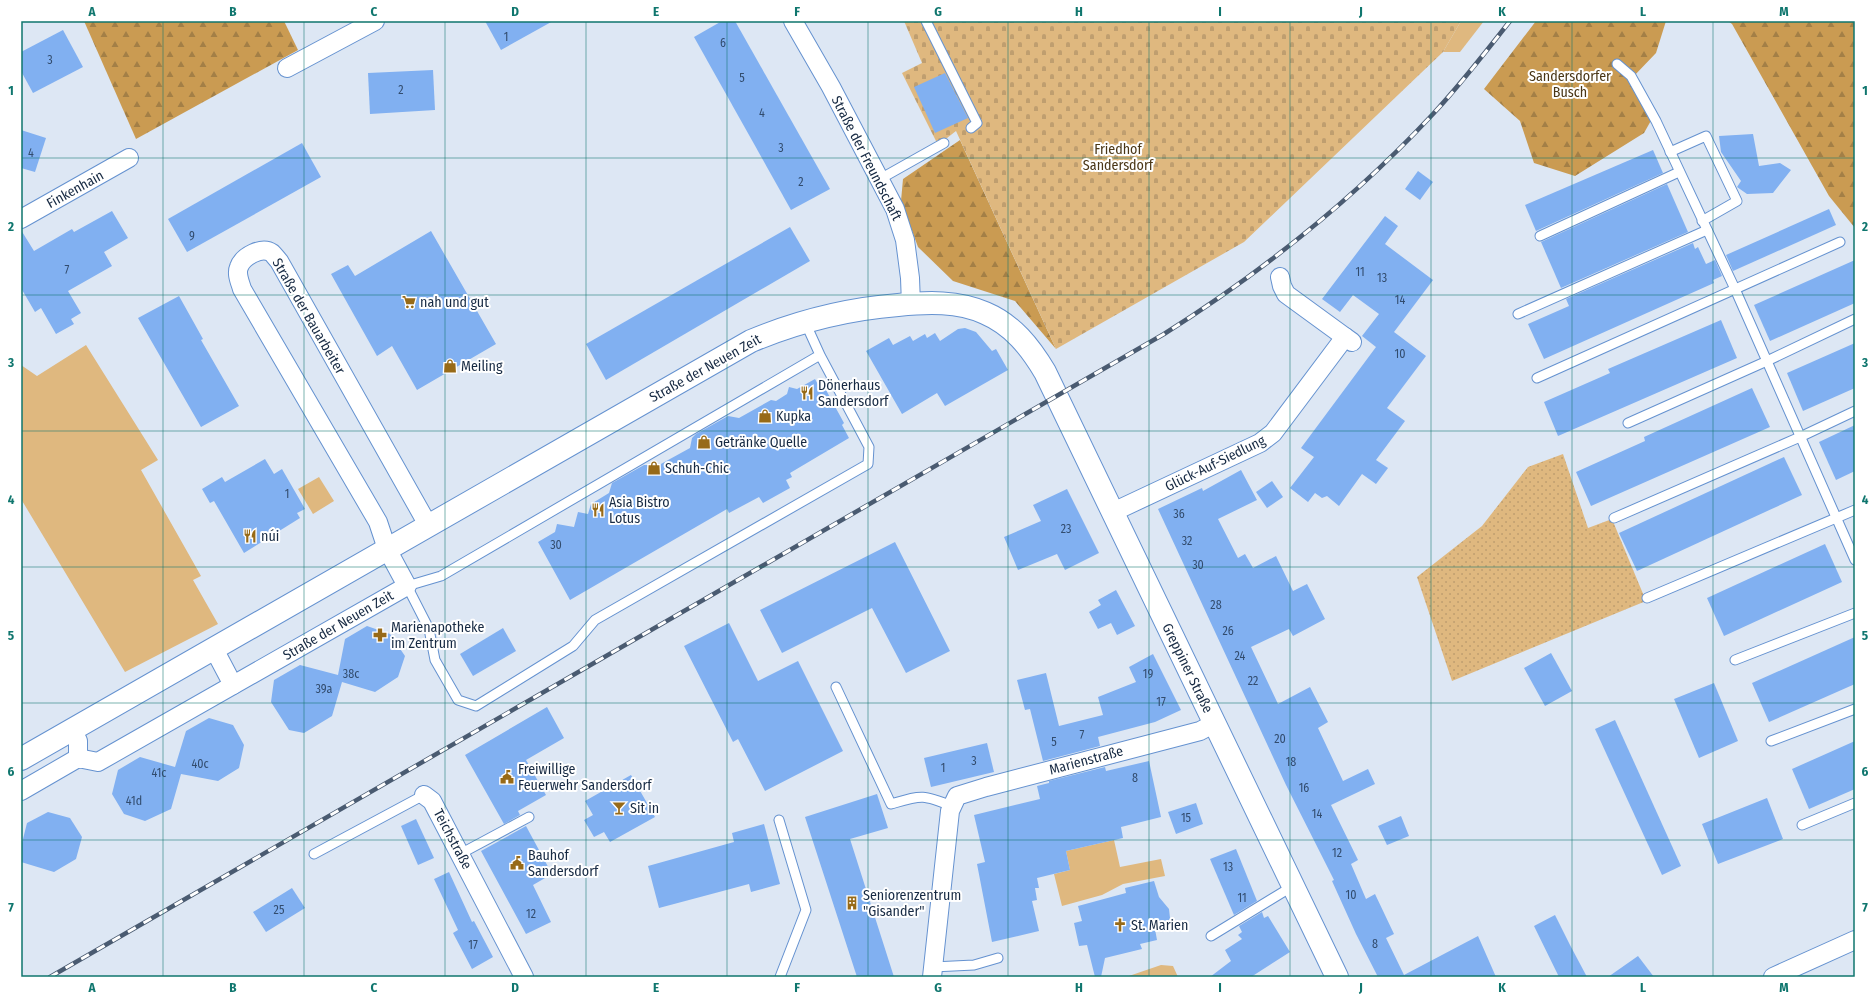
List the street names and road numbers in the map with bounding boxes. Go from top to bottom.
street label: Straße der Freundschaft [828,93,906,224]
street label: Finkenhain [44,167,107,212]
street label: Straße der Bauarbeiter [269,255,349,377]
street label: Straße der Neuen Zeit [647,331,764,406]
street label: Glück-Auf-Siedlung [1162,432,1268,495]
street label: Straße der Neuen Zeit [280,587,397,664]
street label: Greppiner Straße [1159,621,1217,716]
street label: Marienstraße [1047,742,1125,779]
street label: Teichstraße [430,806,476,872]

